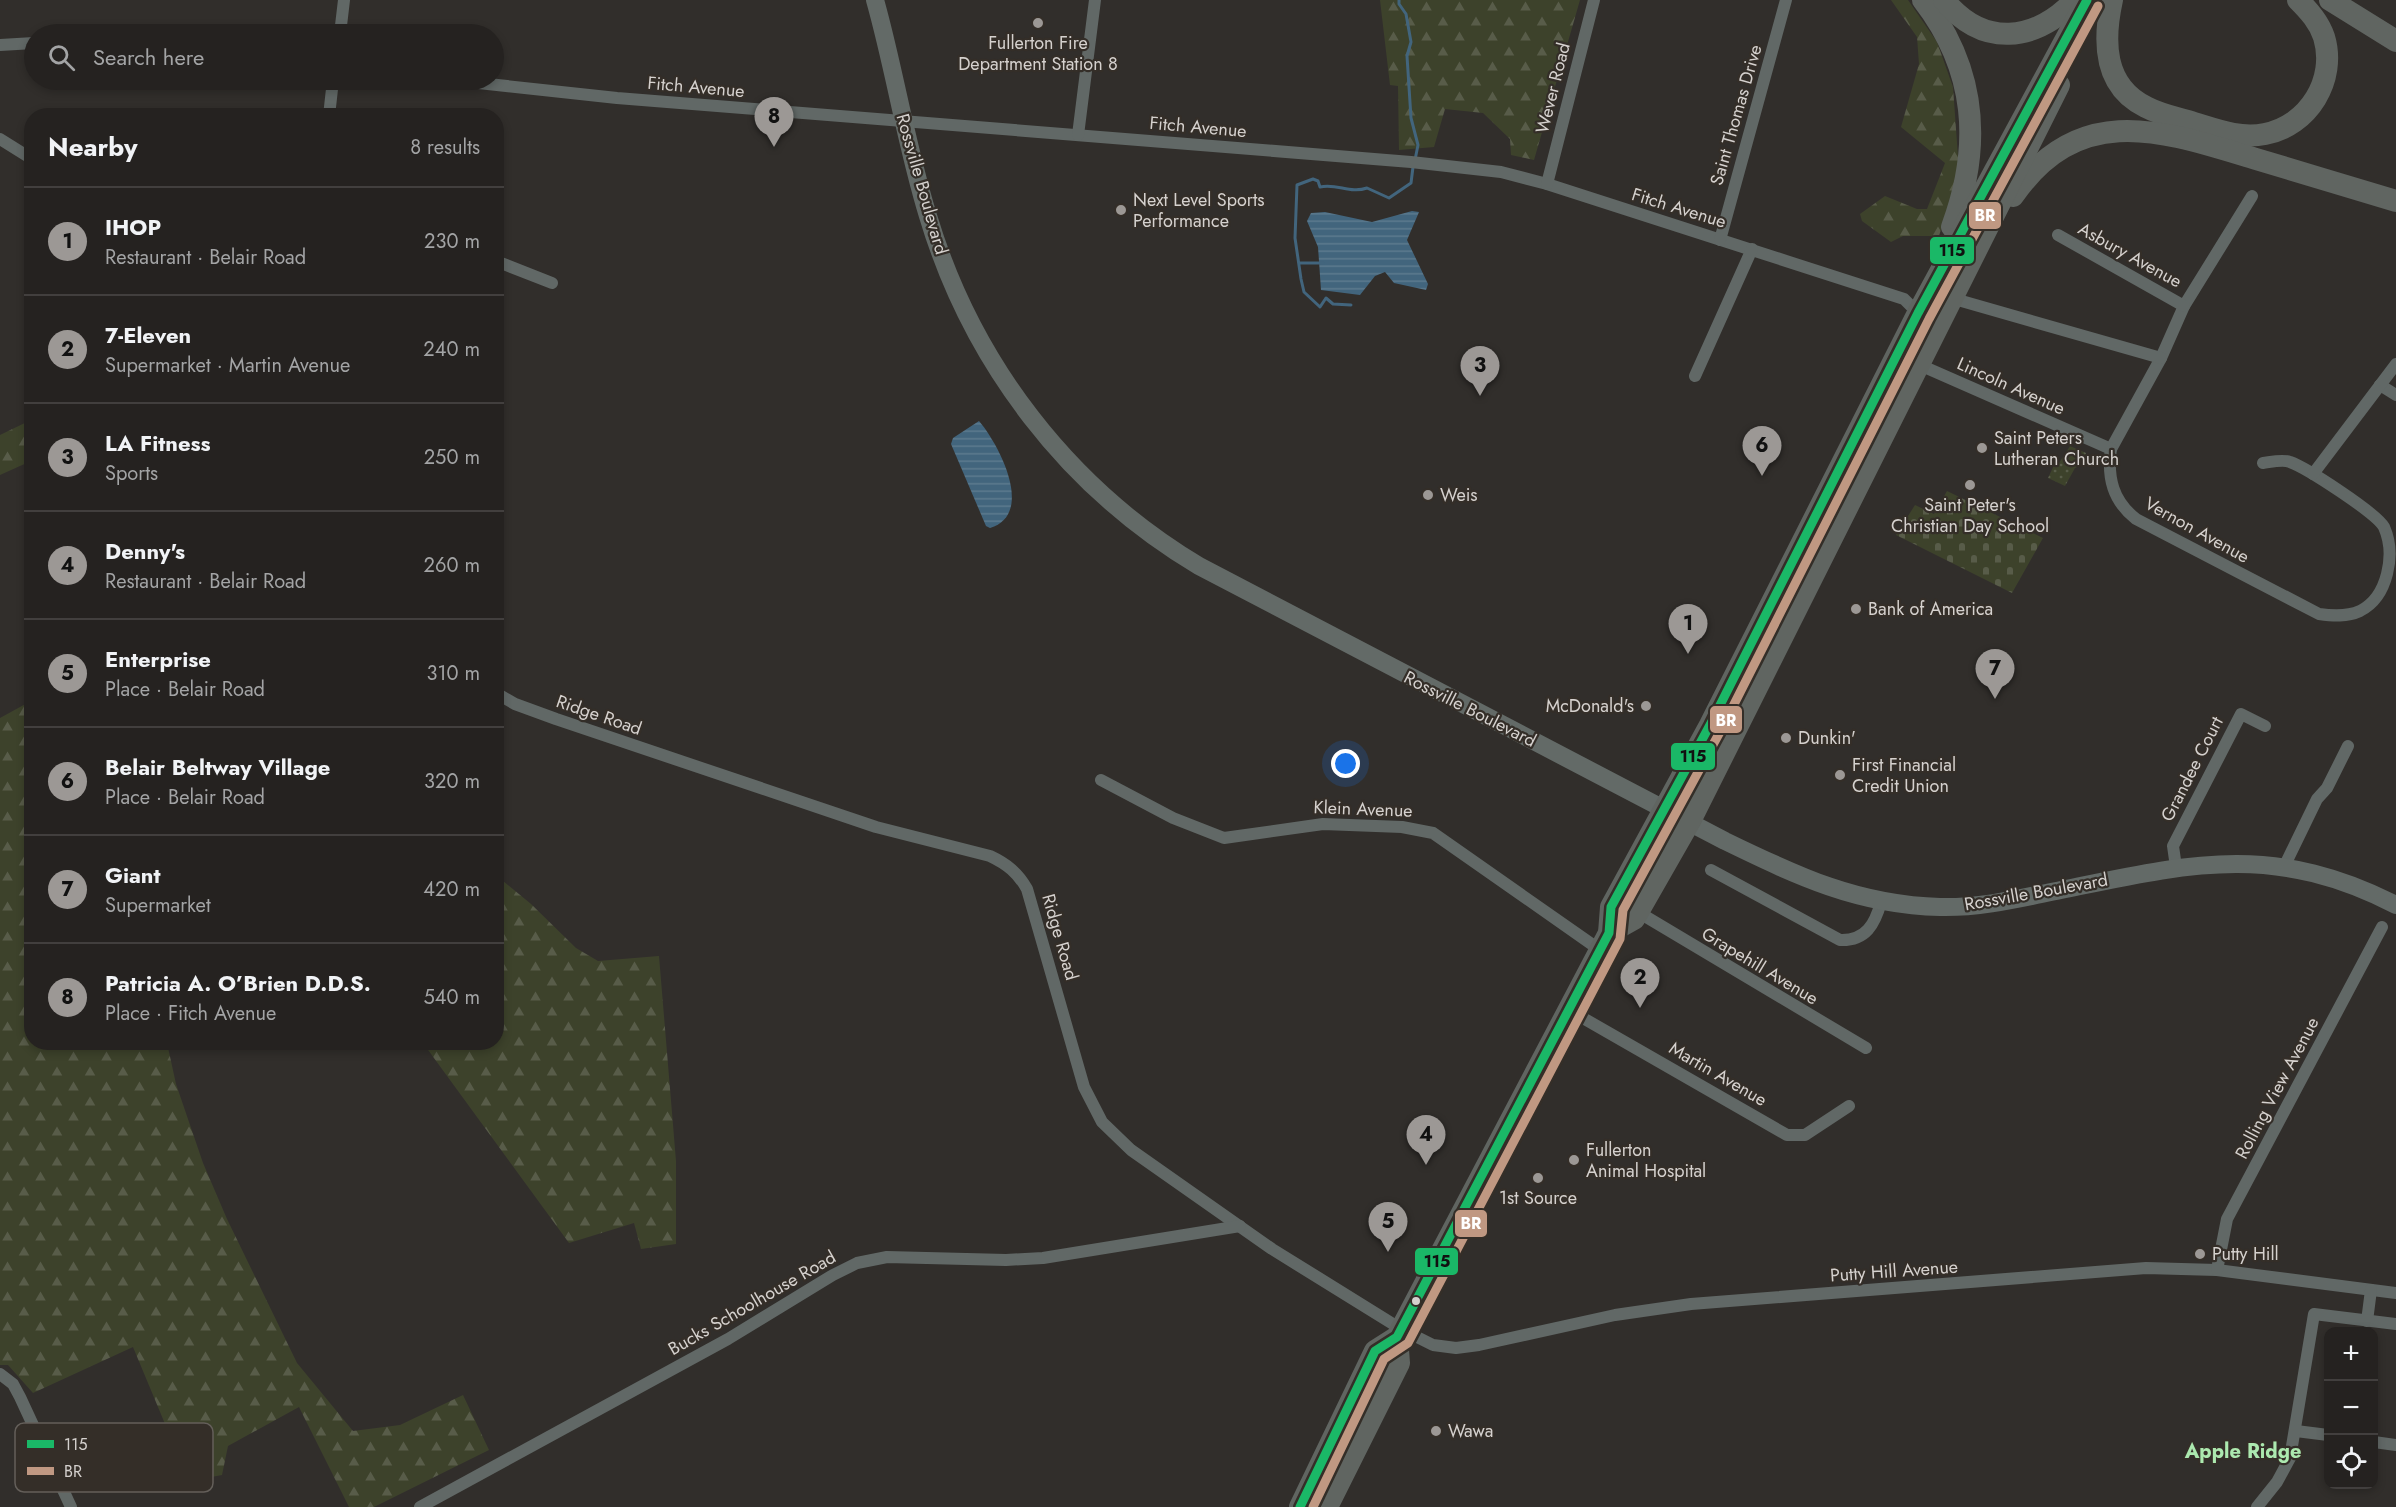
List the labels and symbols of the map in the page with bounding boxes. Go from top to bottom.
marker: Fullerton Fire Department Station 8 [1031,16,1045,30]
place label: Fullerton Fire Department Station 8 [958,30,1118,77]
street label: Wever Road [1529,40,1577,136]
street label: Saint Thomas Drive [1703,42,1769,188]
street label: Fitch Avenue [646,70,746,104]
pin: 8 [754,98,794,147]
street label: Fitch Avenue [1148,110,1248,144]
street label: Rossville Boulevard [889,111,955,257]
street label: Fitch Avenue [1629,181,1729,235]
place label: Next Level Sports Performance [1133,187,1265,234]
line badge: BR [1968,201,2002,230]
marker: Next Level Sports Performance [1114,203,1128,217]
text: BR [1975,204,1996,227]
street label: Asbury Avenue [2073,216,2187,294]
line badge: 115 [1929,236,1975,265]
text: 115 [1939,239,1965,262]
pin: 3 [1460,346,1500,396]
street label: Lincoln Avenue [1953,351,2069,421]
place label: Saint Peters Lutheran Church [1994,425,2119,472]
pin: 6 [1742,426,1782,476]
marker: Saint Peters Lutheran Church [1975,441,1989,455]
marker: Saint Peter's Christian Day School [1963,478,1977,492]
place label: Weis [1440,482,1478,508]
marker: Weis [1421,488,1435,502]
street label: Vernon Avenue [2140,490,2254,570]
place label: Saint Peter's Christian Day School [1891,492,2049,539]
place label: Bank of America [1868,596,1993,622]
marker: Bank of America [1849,602,1863,616]
pin: 1 [1668,604,1708,654]
pin: 7 [1976,650,2014,699]
street label: Rossville Boulevard [1399,664,1541,754]
street label: Ridge Road [553,688,645,742]
place label: McDonald's [1546,693,1634,719]
marker: McDonald's [1639,699,1653,713]
line badge: BR [1709,705,1743,734]
text: BR [1716,709,1737,732]
street label: Grandee Court [2154,711,2230,826]
place label: Dunkin' [1798,725,1856,751]
marker: Dunkin' [1779,731,1793,745]
line badge: 115 [1670,742,1716,771]
text: 115 [1680,745,1706,768]
your location [1331,749,1360,778]
place label: First Financial Credit Union [1852,752,1956,799]
marker: First Financial Credit Union [1833,768,1847,782]
street label: Klein Avenue [1313,794,1413,824]
street label: Rossville Boulevard [1962,867,2110,917]
street label: Ridge Road [1035,891,1085,983]
street label: Grapehill Avenue [1697,921,1823,1011]
pin: 2 [1620,958,1660,1008]
street label: Rolling View Avenue [2229,1012,2325,1164]
street label: Martin Avenue [1664,1035,1772,1113]
pin: 4 [1406,1116,1446,1165]
place label: Fullerton Animal Hospital [1586,1137,1706,1184]
marker: Fullerton Animal Hospital [1567,1153,1581,1167]
marker: 1st Source [1531,1171,1545,1185]
place label: 1st Source [1499,1185,1577,1211]
pin: 5 [1368,1202,1408,1252]
line badge: BR [1454,1209,1488,1238]
text: BR [1461,1212,1482,1235]
place label: Putty Hill [2212,1241,2279,1267]
street label: Bucks Schoolhouse Road [663,1244,841,1362]
line badge: 115 [1414,1247,1459,1276]
marker: Putty Hill [2193,1247,2207,1261]
text: 115 [1424,1250,1450,1273]
street label: Putty Hill Avenue [1829,1254,1959,1288]
unlabelled marker [1410,1295,1422,1307]
place label: Wawa [1448,1418,1494,1444]
legend [15,1423,213,1492]
marker: Wawa [1429,1424,1443,1438]
text: 115 [64,1433,87,1456]
district label: Apple Ridge [2184,1437,2301,1466]
text: BR [64,1460,82,1483]

